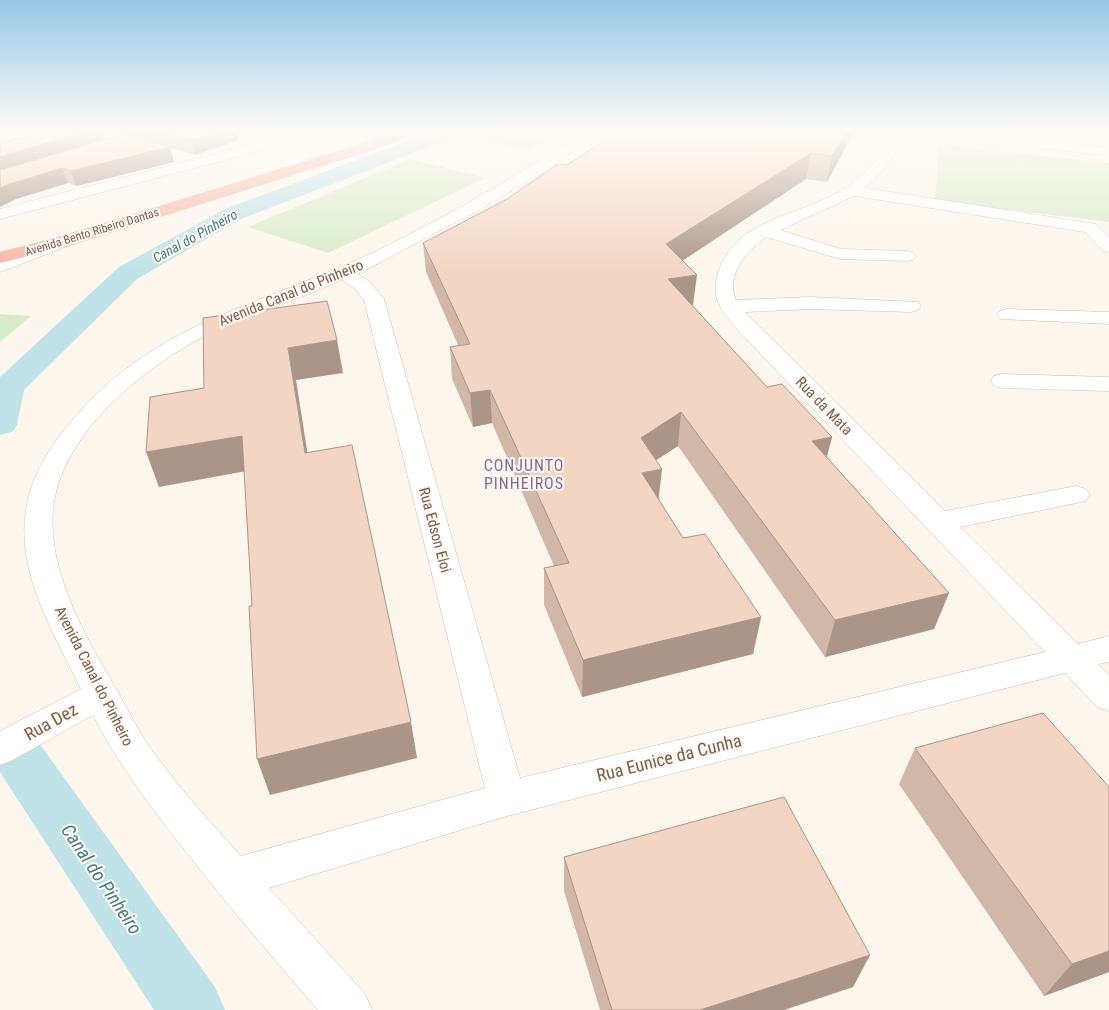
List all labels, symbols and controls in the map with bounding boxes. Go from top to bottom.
street label: Avenida Bento Ribeiro Dantas [23,205,161,259]
water label: Canal do Pinheiro [150,206,240,266]
street label: Avenida Canal do Pinheiro [216,256,366,330]
street label: Rua da Mata [792,373,856,439]
district label: CONJUNTO PINHEIROS [484,456,564,493]
street label: Rua Edson Eloi [415,485,455,575]
street label: Avenida Canal do Pinheiro [51,603,137,749]
street label: Rua Dez [20,698,81,745]
street label: Rua Eunice da Cunha [594,729,744,786]
water label: Canal do Pinheiro [56,820,147,939]

